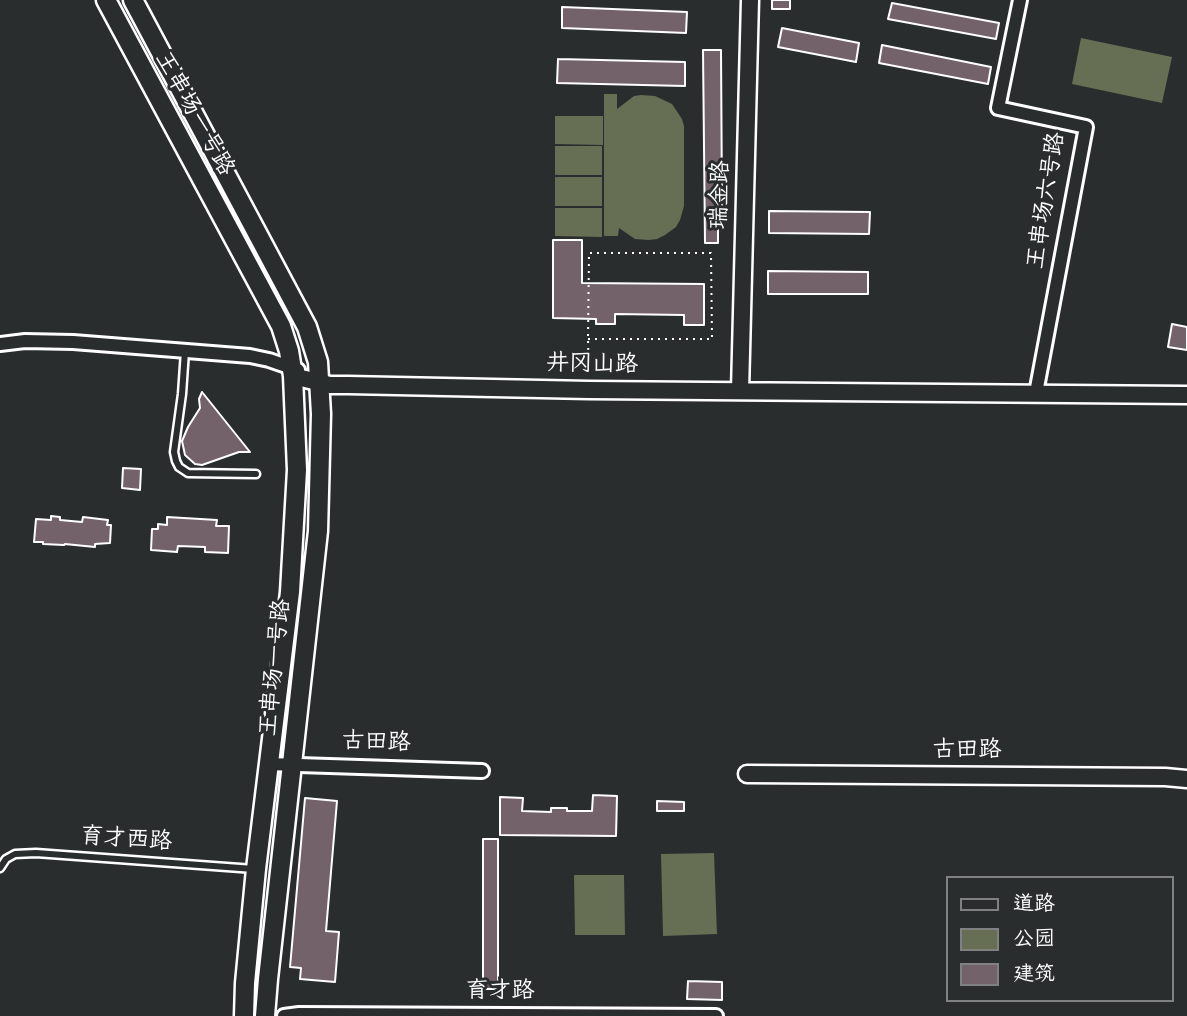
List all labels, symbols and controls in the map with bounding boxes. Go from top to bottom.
street label: 王串场一号路 [146,48,238,182]
street label: 王串场六号路 [1025,131,1073,271]
street label: 瑞金路 [708,160,738,230]
street label: 井冈山路 [546,352,638,382]
street label: 王串场一号路 [257,598,299,738]
street label: 古田路 [341,730,411,760]
street label: 古田路 [933,739,1001,767]
street label: 育才西路 [79,825,173,859]
legend [946,876,1173,1002]
text: 道路 [1013,891,1055,921]
text: 公园 [1013,926,1055,956]
text: 建筑 [1013,961,1055,991]
street label: 育才路 [466,980,534,1008]

